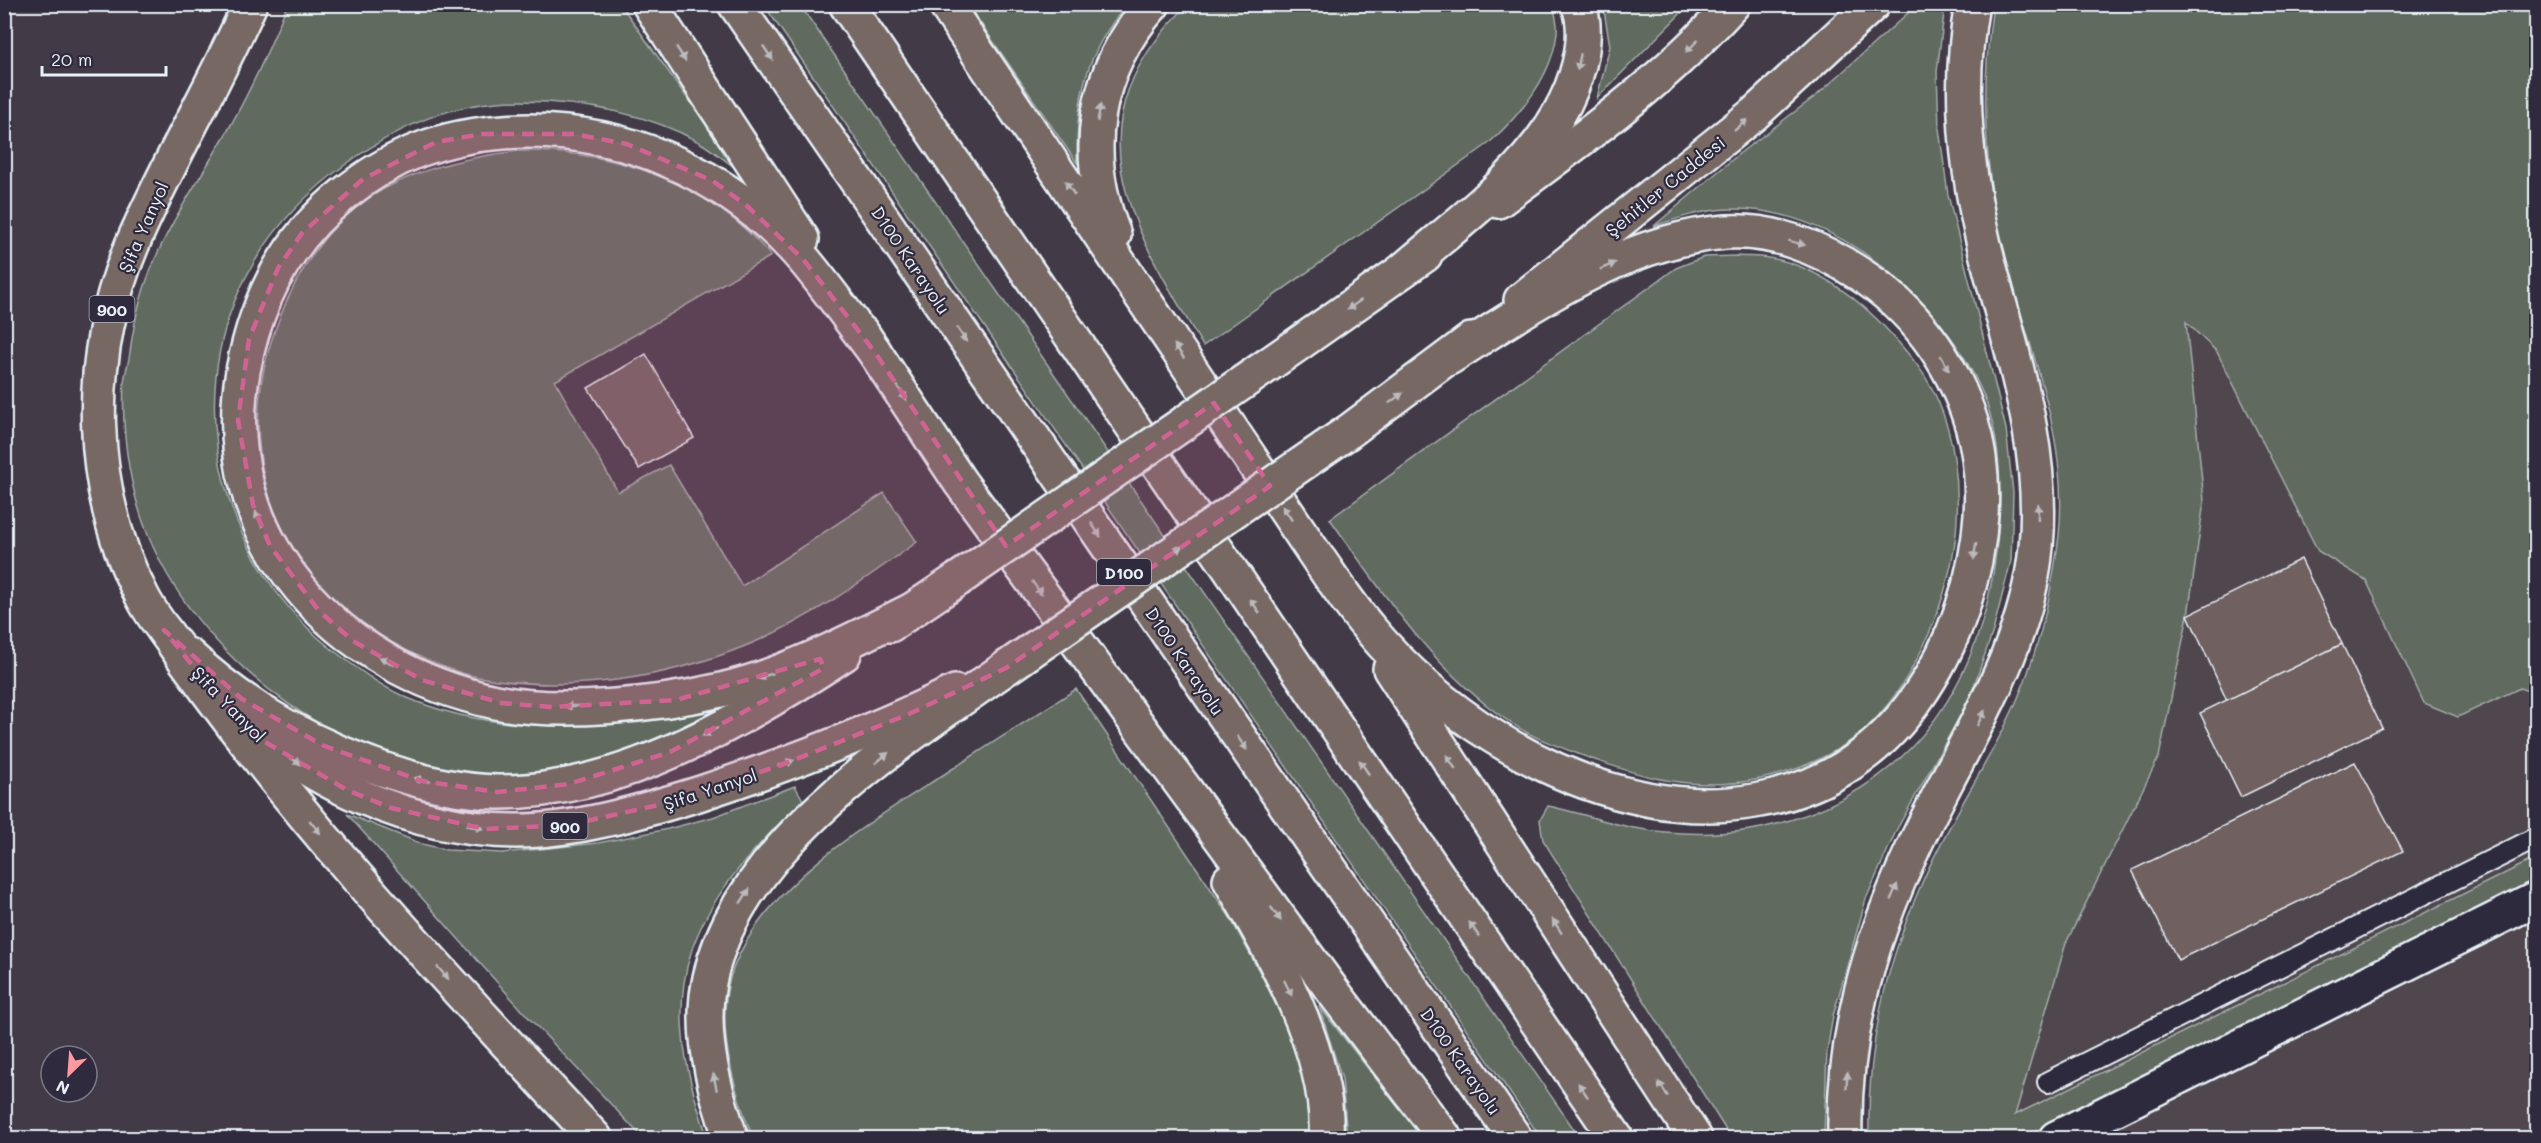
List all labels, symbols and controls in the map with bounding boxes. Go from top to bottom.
scale bar [42,39,166,77]
one-way arrow [1686,39,1700,53]
one-way arrow [762,44,774,60]
one-way arrow [675,45,686,62]
text: 20 m [51,47,92,71]
one-way arrow [1574,53,1583,72]
one-way arrow [1095,103,1104,122]
one-way arrow [1733,119,1748,132]
street label: Şehitler Caddesi [1600,130,1730,242]
street label: Şifa Yanyol [112,178,174,276]
one-way arrow [1064,180,1075,197]
street label: D100 Karayolu [866,201,956,319]
one-way arrow [1788,238,1806,248]
one-way arrow [1600,261,1617,270]
road number: 900 [90,296,134,322]
one-way arrow [1346,299,1362,310]
one-way arrow [956,326,968,342]
one-way arrow [1173,343,1185,359]
one-way arrow [1939,355,1950,371]
one-way arrow [896,385,907,401]
one-way arrow [1387,392,1403,404]
one-way arrow [2033,502,2043,521]
one-way arrow [1281,505,1293,521]
one-way arrow [254,510,264,528]
one-way arrow [1090,522,1102,538]
one-way arrow [1971,541,1980,560]
one-way arrow [1167,546,1183,557]
road number: D100 [1097,559,1151,585]
one-way arrow [1031,579,1043,595]
one-way arrow [1249,598,1260,614]
street label: D100 Karayolu [1140,602,1230,720]
one-way arrow [378,656,395,666]
street label: Şifa Yanyol [187,661,271,747]
one-way arrow [756,672,774,682]
one-way arrow [564,702,583,711]
one-way arrow [1976,709,1985,726]
one-way arrow [702,727,719,737]
one-way arrow [1236,735,1247,751]
one-way arrow [874,752,890,765]
one-way arrow [285,754,302,765]
one-way arrow [1445,754,1456,771]
one-way arrow [777,758,795,768]
one-way arrow [1358,760,1370,776]
street label: Şifa Yanyol [660,763,760,815]
one-way arrow [412,775,431,785]
road number: 900 [542,813,588,839]
one-way arrow [308,819,320,834]
one-way arrow [465,823,484,832]
one-way arrow [1890,883,1899,901]
one-way arrow [739,888,750,904]
one-way arrow [1270,907,1282,922]
one-way arrow [1551,918,1562,934]
one-way arrow [1468,920,1479,937]
one-way arrow [436,966,450,980]
one-way arrow [1284,980,1293,997]
street label: D100 Karayolu [1415,1003,1507,1119]
north arrow [39,1044,99,1104]
one-way arrow [1842,1071,1852,1090]
one-way arrow [710,1073,719,1092]
text: N [53,1076,72,1100]
one-way arrow [1578,1082,1589,1098]
one-way arrow [1657,1082,1669,1098]

